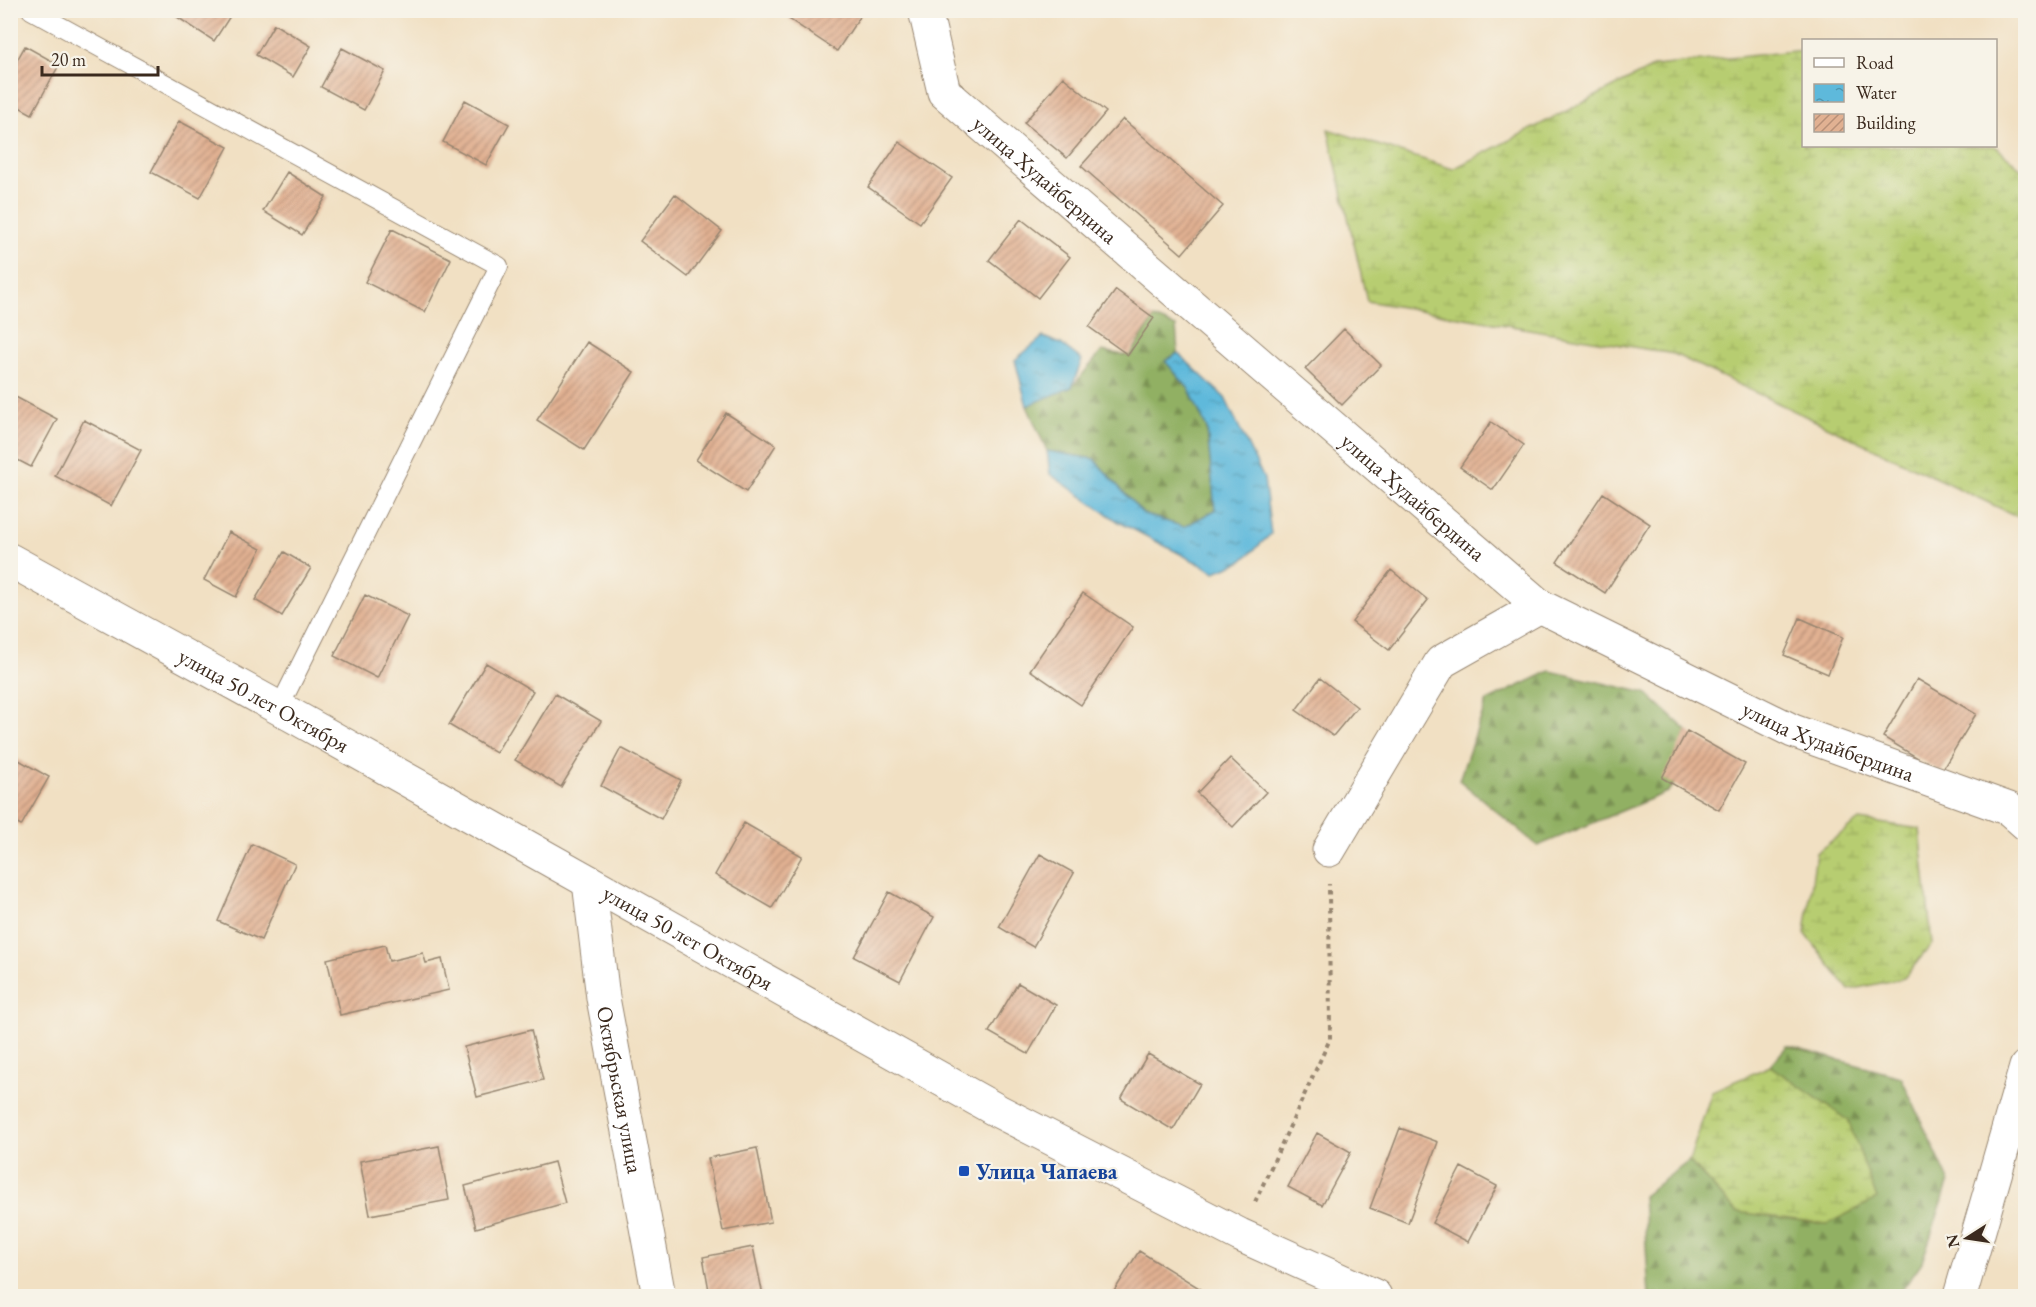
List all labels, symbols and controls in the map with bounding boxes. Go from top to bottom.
scale bar [42,39,158,77]
legend [1802,39,1997,147]
text: 20 m [51,48,86,71]
text: Road [1856,51,1895,74]
text: Water [1856,81,1897,104]
street label: улица Худайбердина [967,109,1124,250]
text: Building [1856,111,1916,134]
street label: улица Худайбердина [1335,427,1492,568]
street label: улица 50 лет Октября [173,641,354,760]
street label: улица Худайбердина [1737,694,1918,789]
street label: улица 50 лет Октября [597,878,778,997]
street label: Октябрьская улица [590,1004,650,1176]
place label: Улица Чапаева [975,1157,1118,1186]
marker: Улица Чапаева [957,1164,971,1178]
north arrow [1937,1208,1997,1268]
text: N [1941,1232,1964,1250]

